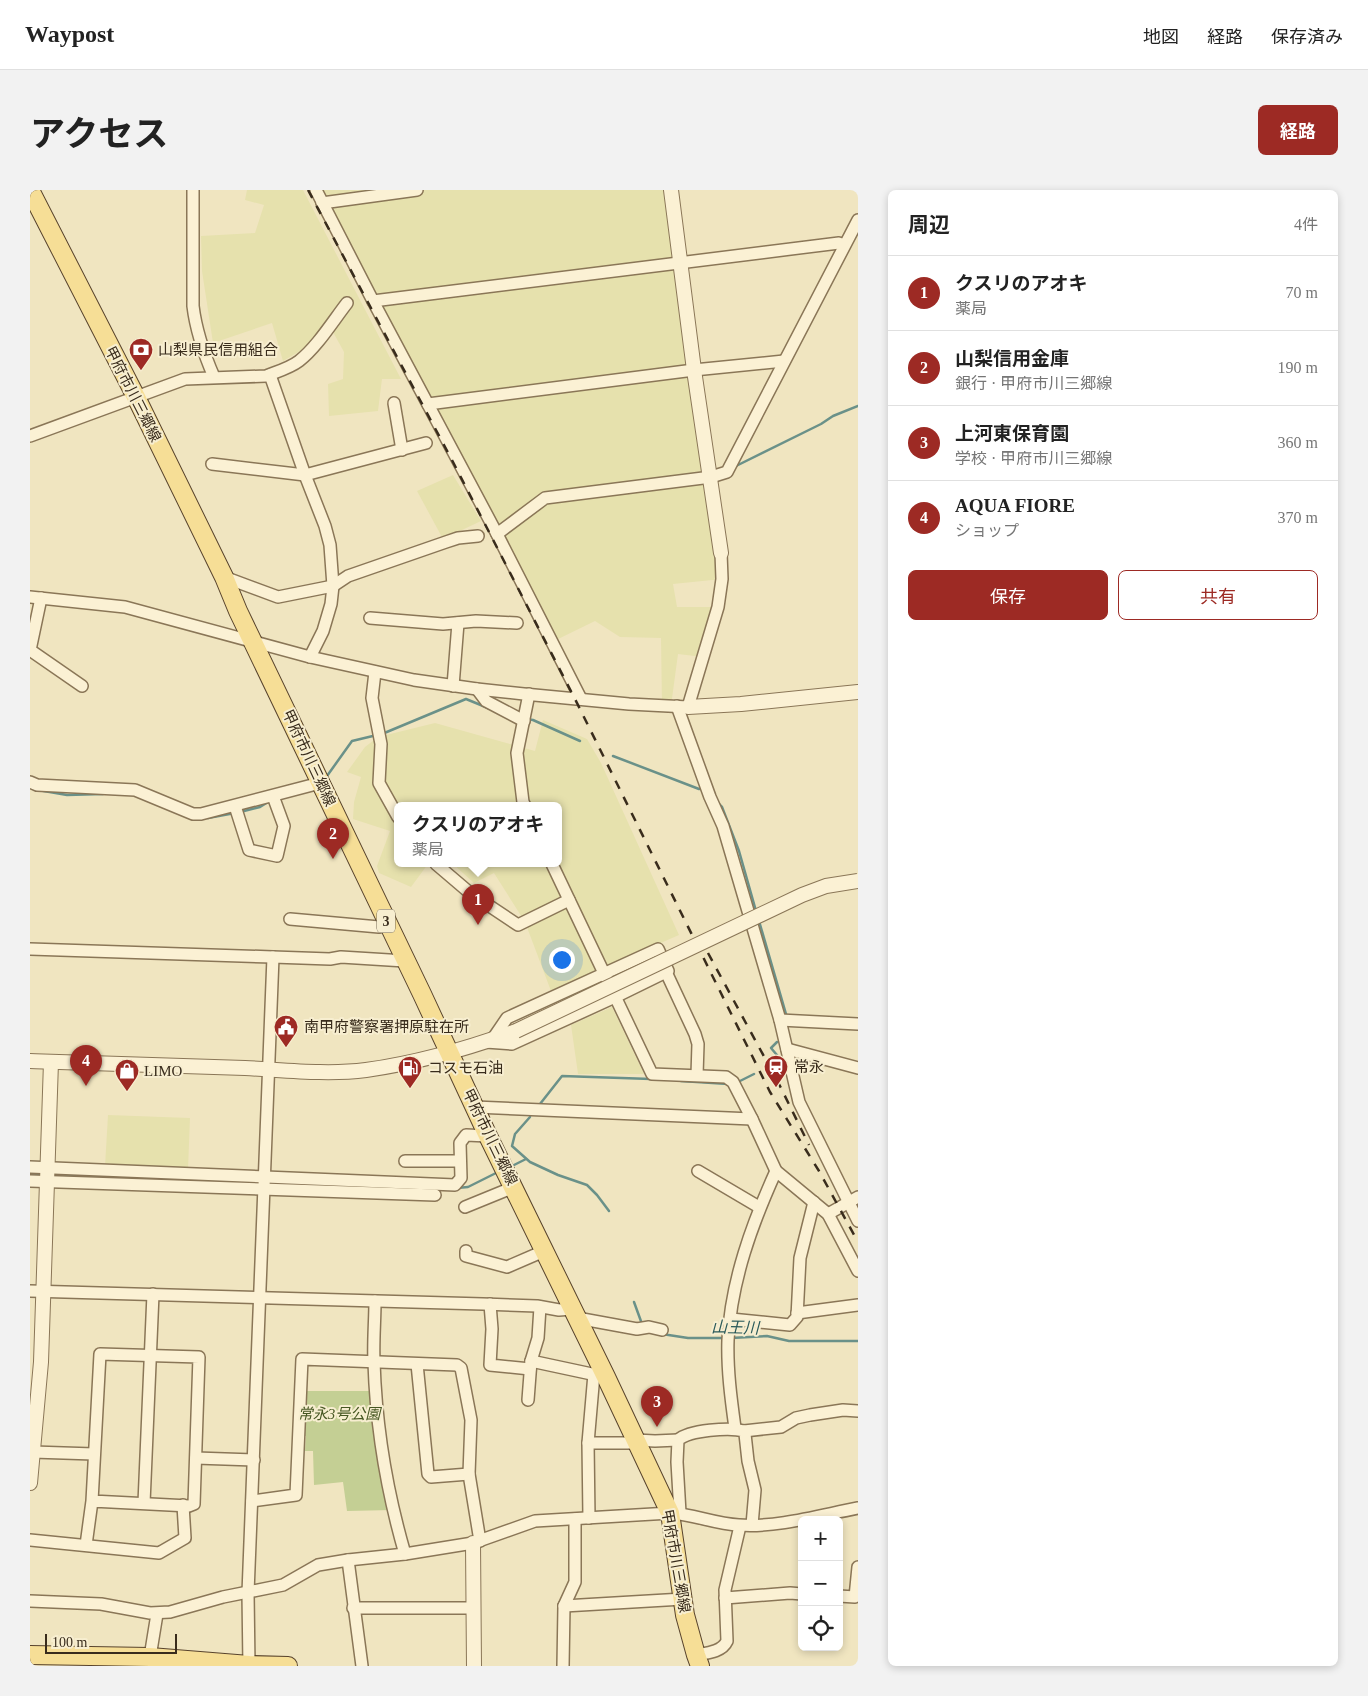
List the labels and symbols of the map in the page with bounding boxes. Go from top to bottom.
bank icon: 山梨県民信用組合 [128,337,154,371]
place label: 山梨県民信用組合 [158,342,278,358]
street label: 甲府市川三郷線 [102,344,164,444]
street label: 甲府市川三郷線 [280,707,338,809]
pin: 2 [317,818,349,859]
pin: 1 [462,884,494,925]
road number: 3 [377,909,395,932]
your location [549,947,575,973]
public building icon: 南甲府警察署押原駐在所 [273,1014,299,1048]
place label: 南甲府警察署押原駐在所 [304,1019,469,1035]
pin: 4 [70,1045,102,1086]
station icon: 常永 [763,1054,789,1088]
fuel station icon: コスモ石油 [397,1055,423,1089]
shop icon: LIMO [114,1058,140,1092]
place label: 常永 [794,1059,824,1075]
place label: コスモ石油 [428,1060,503,1076]
place label: LIMO [144,1063,182,1079]
street label: 甲府市川三郷線 [460,1086,520,1188]
water label: 山王川 [711,1319,761,1336]
pin: 3 [641,1386,673,1427]
park label: 常永3号公園 [298,1406,382,1422]
street label: 甲府市川三郷線 [659,1508,693,1614]
scale bar [45,1631,178,1654]

